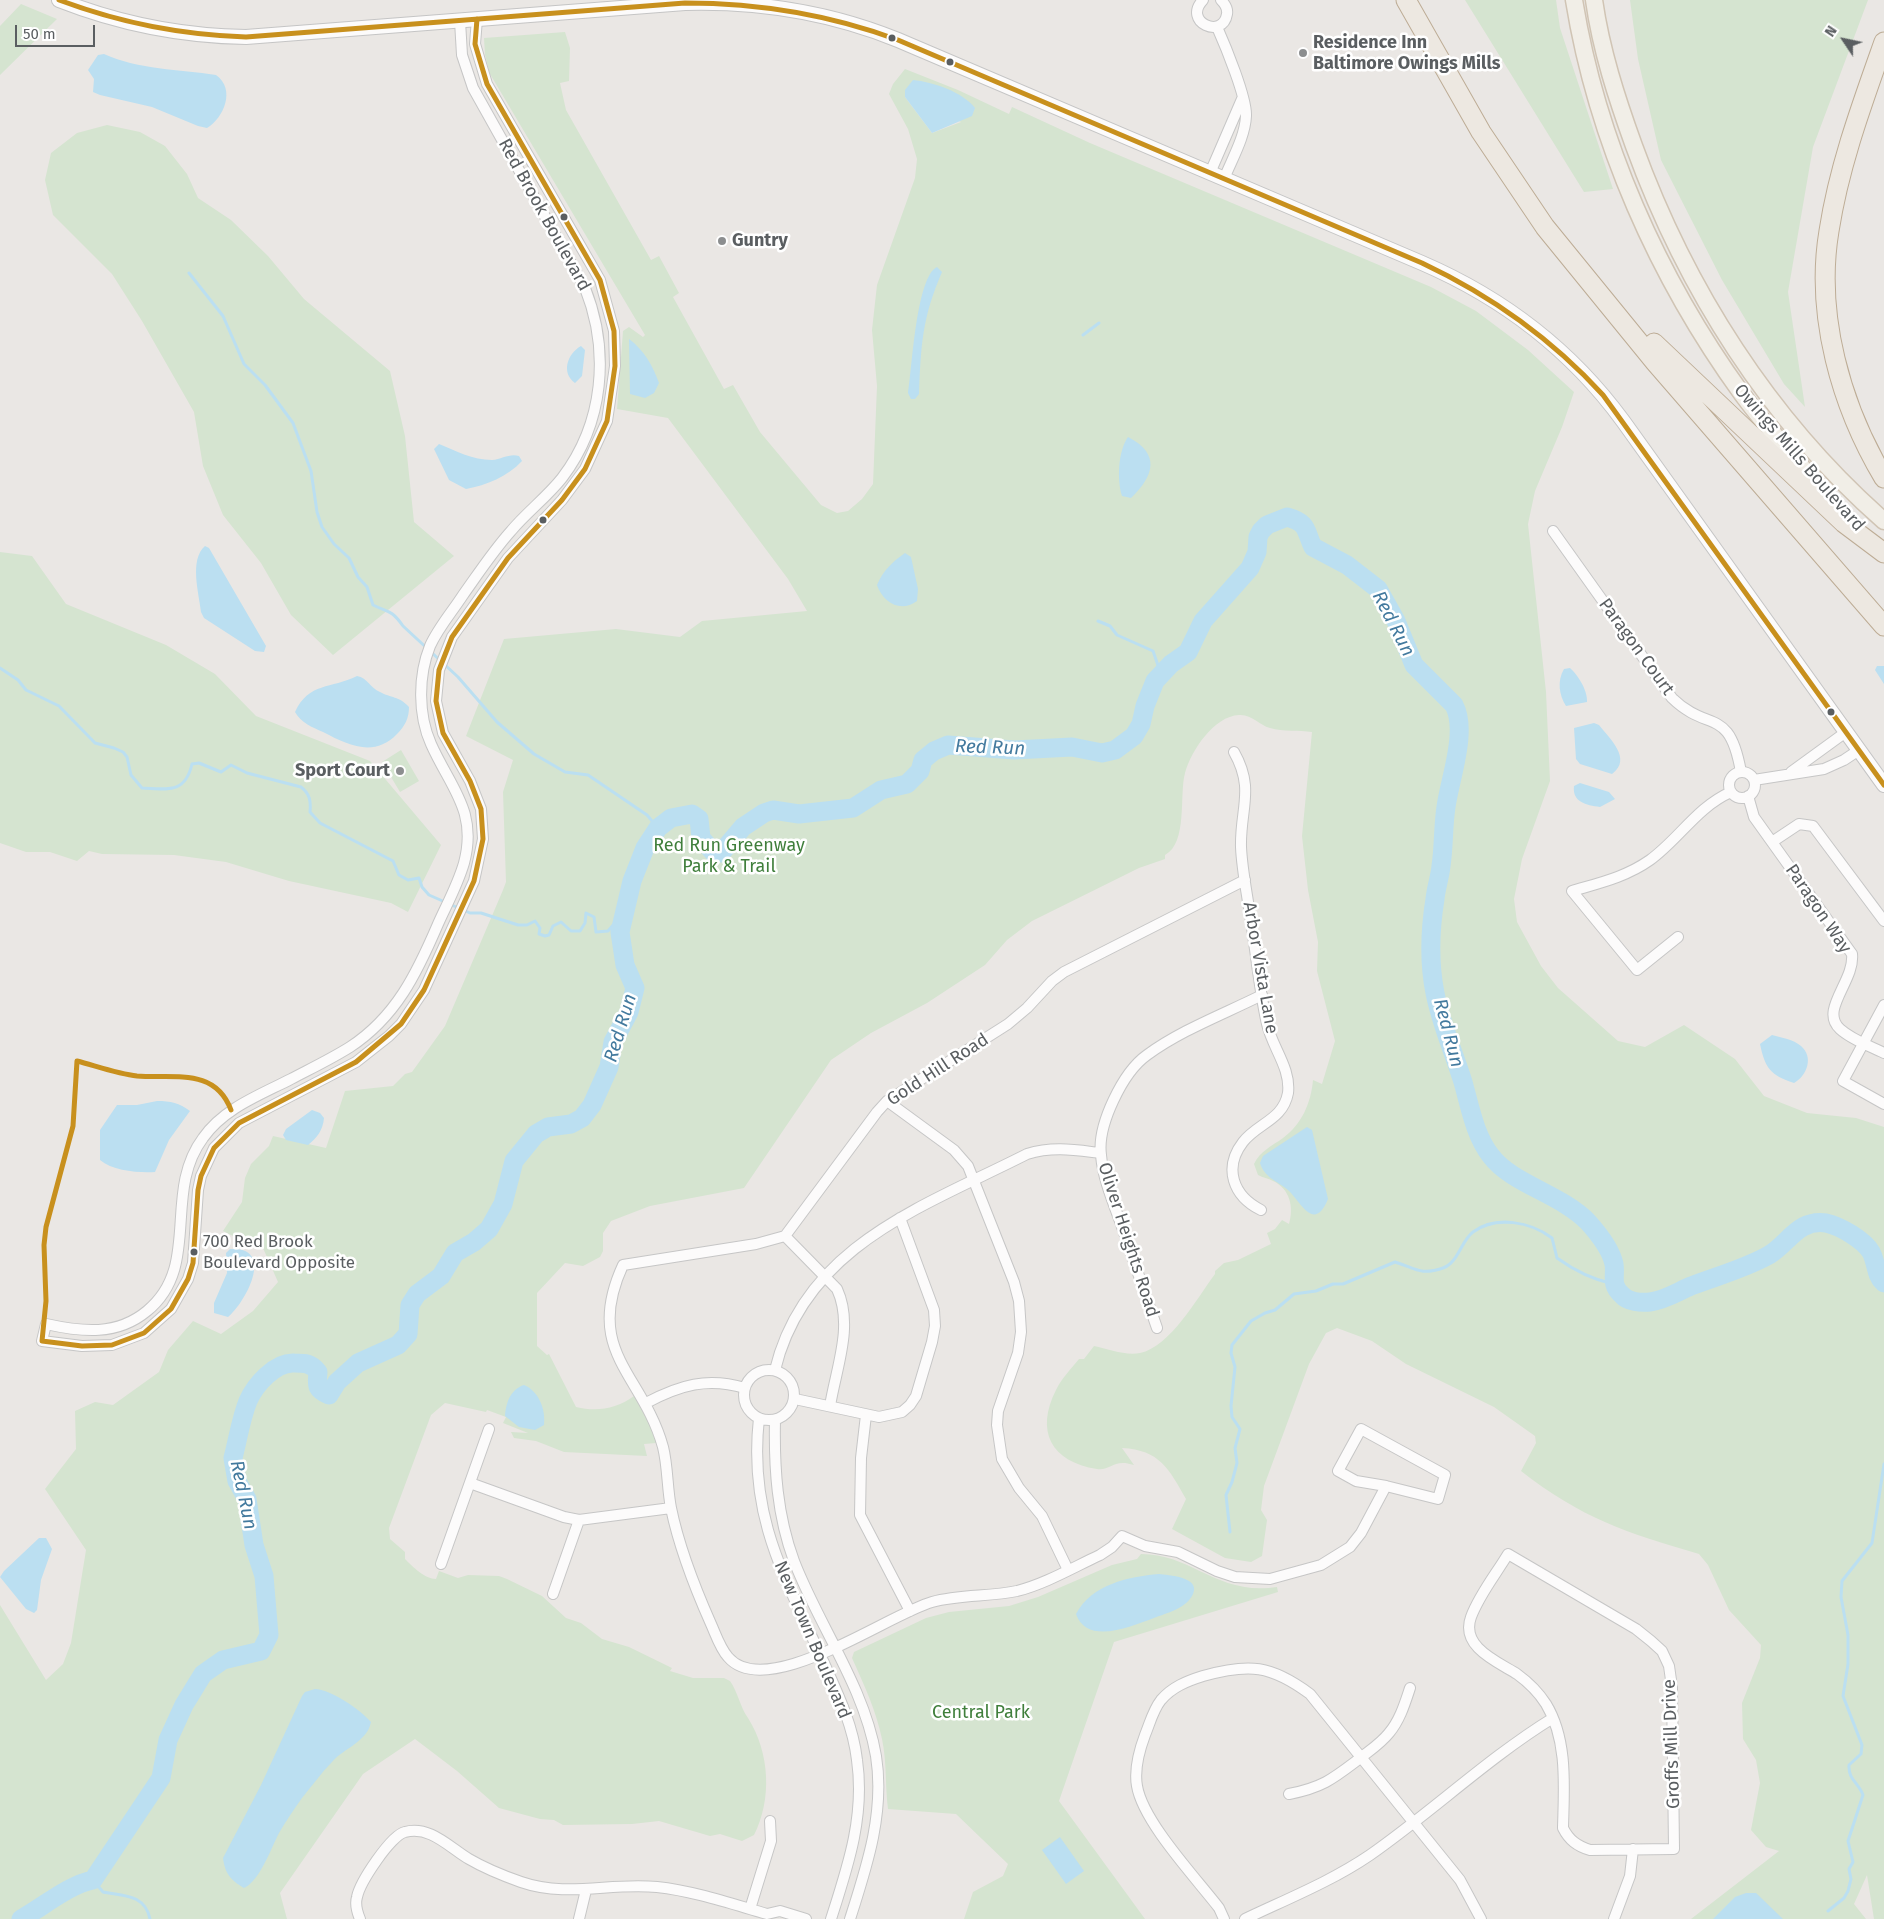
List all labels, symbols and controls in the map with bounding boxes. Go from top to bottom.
scale bar [18,15,98,47]
north arrow [1819,15,1869,65]
text: N [1821,23,1841,40]
text: 50 m [23,25,56,43]
place label: Residence Inn Baltimore Owings Mills [1313,32,1500,74]
unlabelled marker [887,33,897,43]
marker: Residence Inn Baltimore Owings Mills [1297,47,1309,59]
unlabelled marker [945,57,955,67]
street label: Red Brook Boulevard [493,135,595,295]
unlabelled marker [559,212,569,222]
place label: Guntry [732,230,788,252]
marker: Guntry [716,235,728,247]
street label: Owings Mills Boulevard [1729,380,1869,536]
unlabelled marker [538,515,548,525]
water label: Red Run [1367,588,1419,660]
street label: Paragon Court [1594,594,1678,700]
unlabelled marker [1826,707,1836,717]
water label: Red Run [955,735,1025,761]
place label: Sport Court [295,760,390,782]
marker: Sport Court [394,765,406,777]
park label: Red Run Greenway Park & Trail [653,835,805,878]
street label: Paragon Way [1780,860,1856,958]
street label: Arbor Vista Lane [1238,900,1282,1036]
water label: Red Run [600,991,642,1065]
water label: Red Run [1428,996,1468,1070]
street label: Gold Hill Road [883,1029,993,1111]
street label: Oliver Heights Road [1093,1160,1163,1320]
place label: 700 Red Brook Boulevard Opposite [203,1232,355,1272]
marker: 700 Red Brook Boulevard Opposite [189,1247,199,1257]
water label: Red Run [225,1458,261,1532]
street label: New Town Boulevard [769,1558,855,1722]
street label: Groffs Mill Drive [1659,1679,1685,1809]
park label: Central Park [932,1702,1030,1724]

